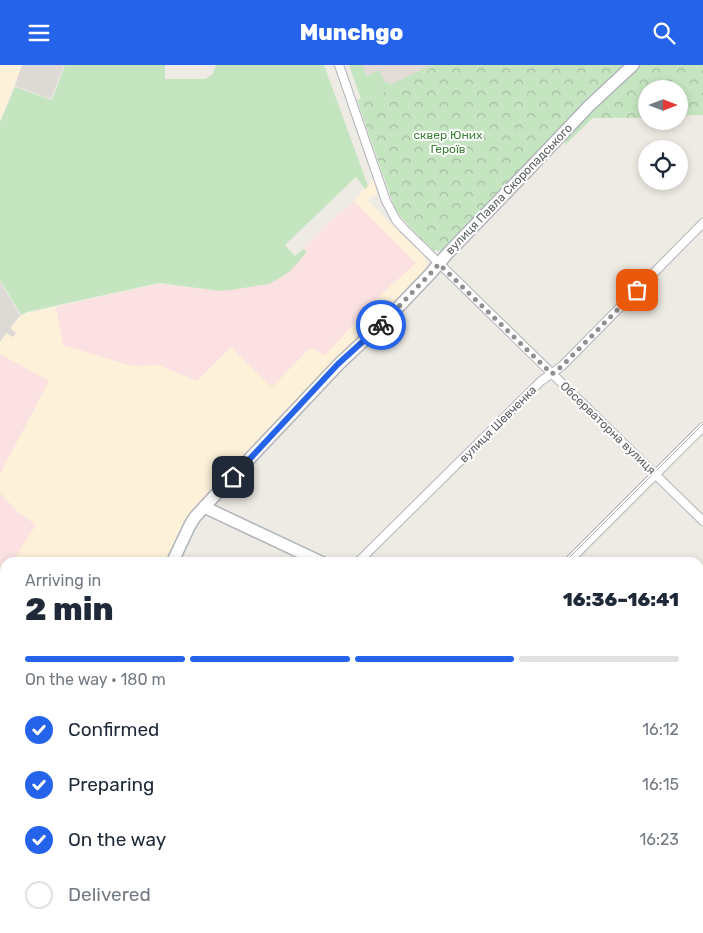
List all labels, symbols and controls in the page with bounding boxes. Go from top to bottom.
icon: menu [25,19,53,47]
text: Munchgo [300,19,403,46]
icon: search [650,19,678,47]
north arrow [638,80,688,130]
map controls [638,80,688,190]
street label: вулиця Павла Скоропадського [443,121,575,257]
park label: сквер Юних Героїв [413,128,483,156]
button: locate [638,140,688,190]
pin [616,269,658,311]
icon: bag [623,276,651,304]
courier [356,300,406,350]
icon: bike [367,311,395,339]
street label: Обсерваторна вулиця [557,379,659,477]
street label: вулиця Шевченка [457,383,539,465]
pin [212,456,254,498]
icon: home [219,463,247,491]
text: Arriving in [25,571,101,590]
text: 16:36–16:41 [563,588,679,611]
text: 2 min [25,590,114,628]
text: On the way · 180 m [25,670,166,689]
icon: check [25,716,53,744]
text: Confirmed [68,718,159,741]
text: 16:12 [642,720,679,739]
icon: check [25,771,53,799]
text: Preparing [68,773,154,796]
text: 16:15 [642,775,679,794]
icon: check [25,826,53,854]
text: On the way [68,828,166,851]
text: 16:23 [639,830,679,849]
text: Delivered [68,883,151,906]

